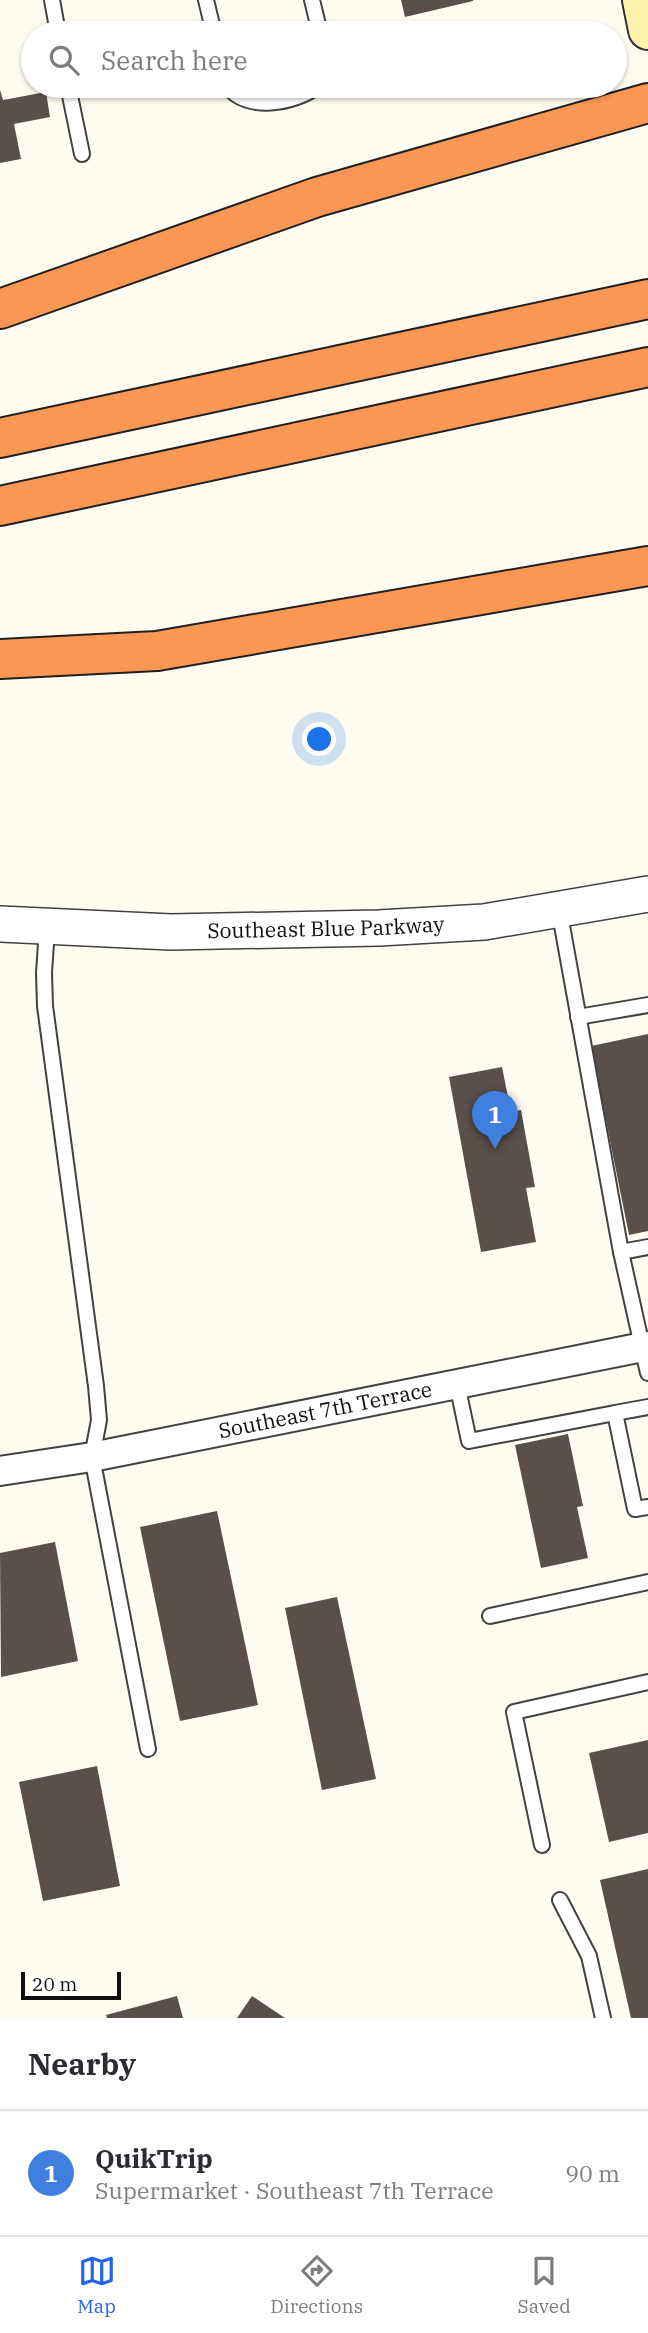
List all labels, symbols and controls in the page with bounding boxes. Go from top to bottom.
search box [21,21,627,98]
icon: search [45,41,83,79]
text: Search here [101,43,247,77]
your location [302,722,336,756]
street label: Southeast Blue Parkway [207,909,446,944]
pin: 1 [472,1091,518,1149]
street label: Southeast 7th Terrace [216,1374,434,1444]
scale bar [21,1969,121,2001]
text: 20 m [32,1972,77,1996]
text: Nearby [28,2044,136,2083]
text: QuikTrip [95,2141,213,2175]
text: 1 [44,2158,58,2188]
text: 90 m [565,2158,620,2188]
text: Supermarket · Southeast 7th Terrace [95,2175,494,2205]
tab: Map [77,2252,116,2318]
tab: Directions [270,2252,363,2318]
tab: Saved [518,2252,571,2318]

